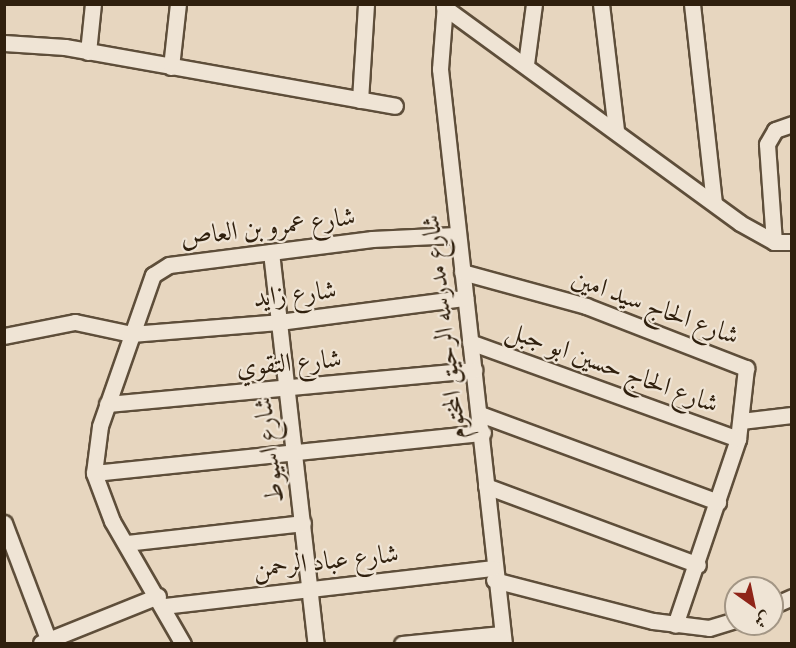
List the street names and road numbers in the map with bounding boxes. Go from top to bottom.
street label: شارع عمرو بن العاص [179,202,357,254]
street label: شارع مدرسه الرحيق المختوم [416,213,474,441]
street label: شارع الحاج سيد امين [567,263,743,353]
street label: شارع زايد [252,275,338,315]
street label: شارع الحاج حسين ابو جبل [502,315,722,421]
street label: شارع التقوي [235,344,343,384]
street label: شارع اسيوط [248,395,292,505]
street label: شارع عباد الرحمن [252,539,400,585]

